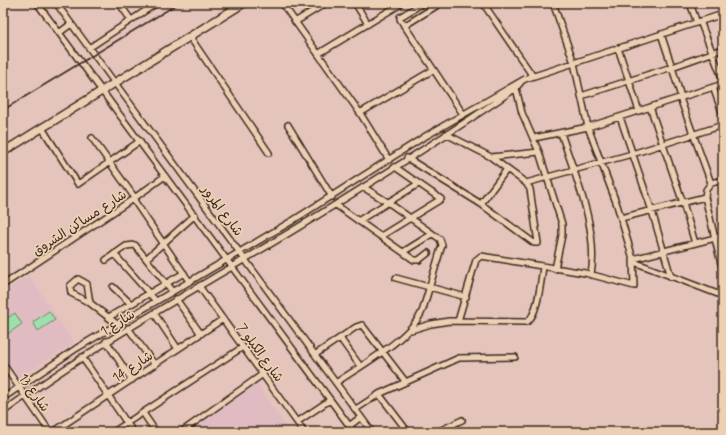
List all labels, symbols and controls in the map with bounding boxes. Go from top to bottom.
street label: شارع المرور [197,181,246,240]
street label: شارع مساكن الشروق [29,186,130,260]
street label: شارع 1 [97,306,138,340]
street label: شارع الكيلو 7 [233,320,287,386]
street label: شارع 14 [109,348,156,387]
street label: شارع 13 [14,370,53,415]

